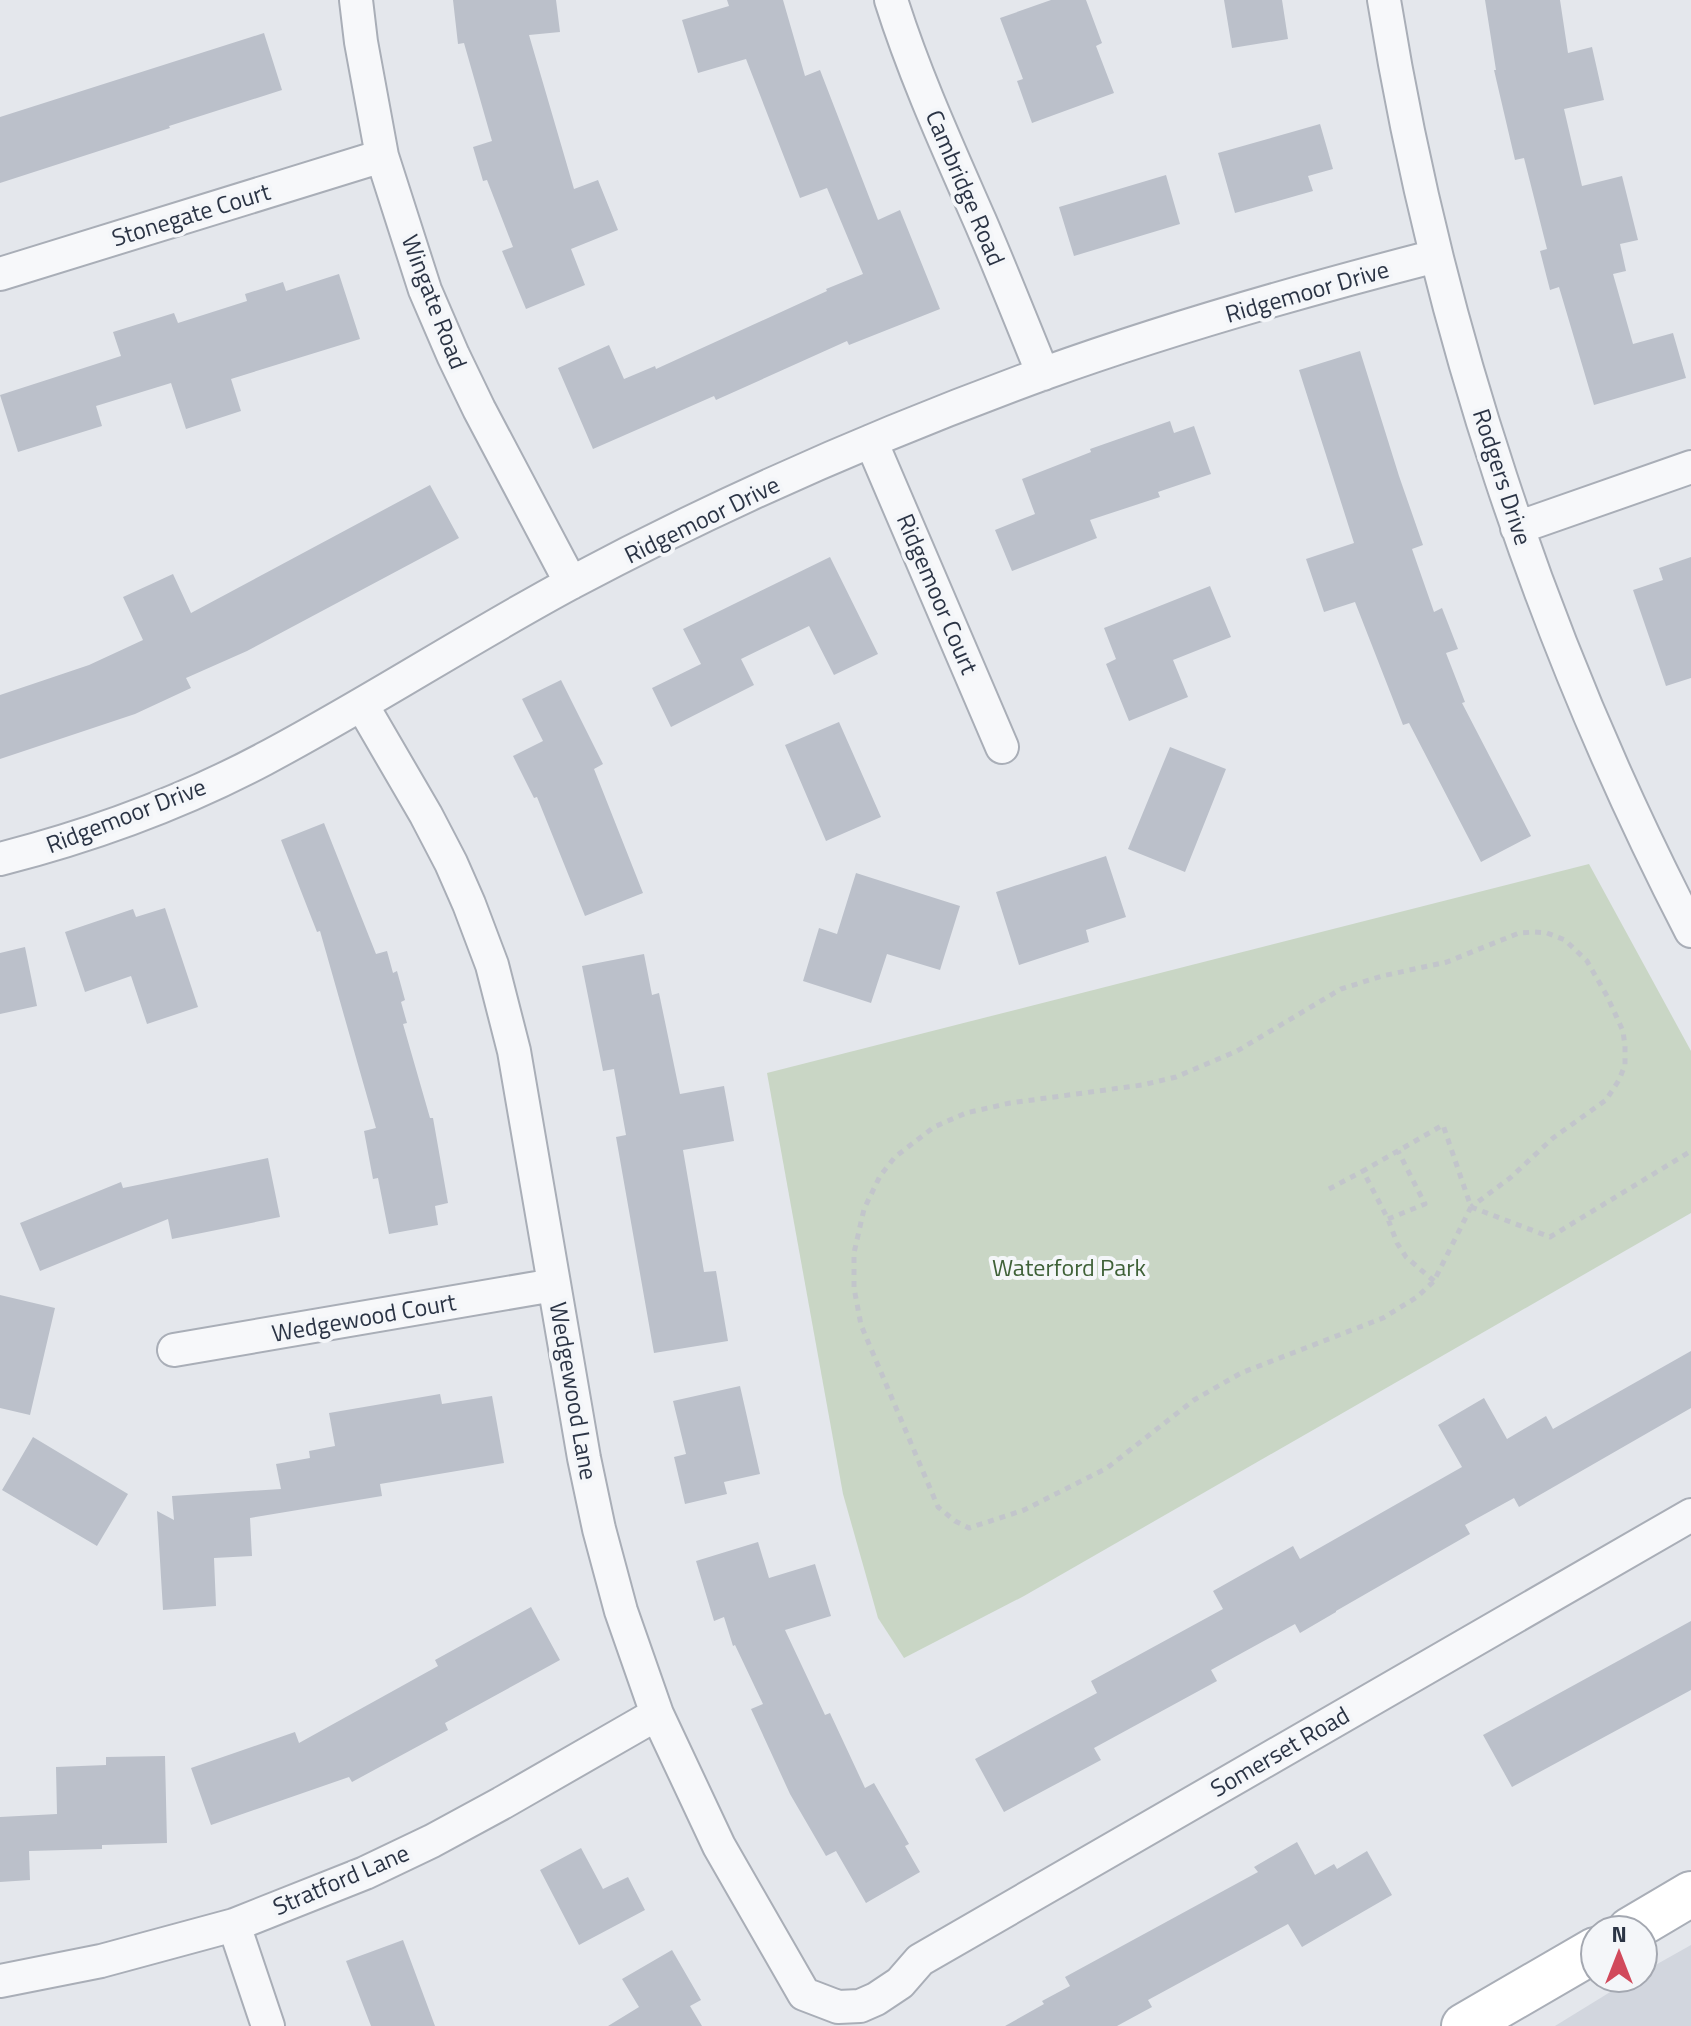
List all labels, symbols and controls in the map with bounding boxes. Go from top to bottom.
street label: Cambridge Road [917,104,1015,271]
street label: Stonegate Court [107,173,275,255]
street label: Wingate Road [393,229,477,374]
street label: Ridgemoor Drive [1221,250,1393,332]
street label: Rodgers Drive [1464,404,1542,550]
street label: Ridgemoor Drive [618,466,785,572]
street label: Ridgemoor Court [888,508,988,680]
street label: Ridgemoor Drive [40,768,211,862]
park label: Waterford Park [992,1249,1147,1285]
street label: Wedgewood Court [269,1283,459,1351]
street label: Wedgewood Lane [541,1299,607,1483]
street label: Somerset Road [1203,1697,1356,1805]
street label: Stratford Lane [267,1834,414,1924]
north arrow [1579,1914,1659,1994]
text: N [1611,1917,1627,1951]

